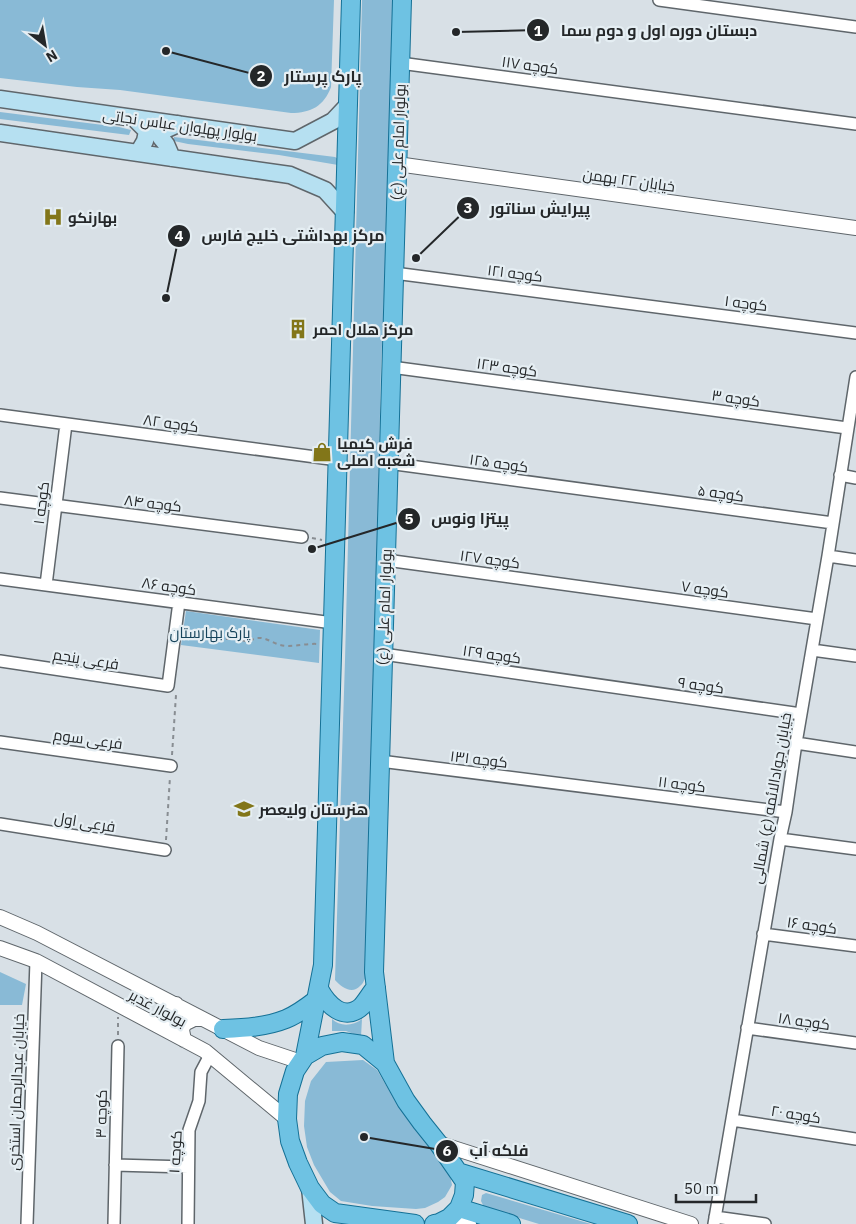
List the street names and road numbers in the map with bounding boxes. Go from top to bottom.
street label: کوچه ۱۱۷ [500,52,560,79]
street label: بولوار امام علی (ع) [386,83,412,201]
street label: بولوار پهلوان عباس نجاتی [101,105,259,146]
street label: خیابان ۲۲ بهمن [581,164,676,197]
street label: کوچه ۱۲۱ [486,260,544,287]
street label: کوچه ۱ [723,291,769,316]
street label: کوچه ۱۲۳ [475,353,539,382]
street label: کوچه ۳ [710,385,761,412]
street label: کوچه ۸۲ [142,410,200,437]
street label: کوچه ۱۲۵ [468,449,530,478]
street label: کوچه ۱ [29,480,54,526]
street label: کوچه ۵ [696,480,745,507]
street label: کوچه ۸۴ [123,490,183,517]
street label: کوچه ۱۲۷ [459,545,521,574]
street label: بولوار امام علی (ع) [372,548,398,666]
street label: کوچه ۸۶ [140,573,198,600]
street label: کوچه ۷ [680,576,730,603]
street label: کوچه ۱۲۹ [461,640,522,668]
street label: فرعی پنجم [51,644,120,675]
street label: کوچه ۹ [677,672,725,699]
street label: خیابان جوادالائمه (ع) شمالی [747,711,797,886]
street label: فرعی سوم [52,725,124,754]
street label: کوچه ۱۳۱ [449,746,509,773]
street label: کوچه ۱۱ [657,772,707,797]
street label: فرعی اول [53,808,117,837]
street label: کوچه ۱۶ [786,912,838,939]
street label: بولوار غدیر [125,984,190,1031]
street label: کوچه ۱۸ [776,1008,831,1035]
street label: خیابان عبدالرحمان استخری [4,1013,29,1171]
street label: کوچه ۳ [91,1089,112,1139]
street label: کوچه ۲۰ [770,1101,822,1128]
street label: کوچه ۱ [164,1130,187,1174]

